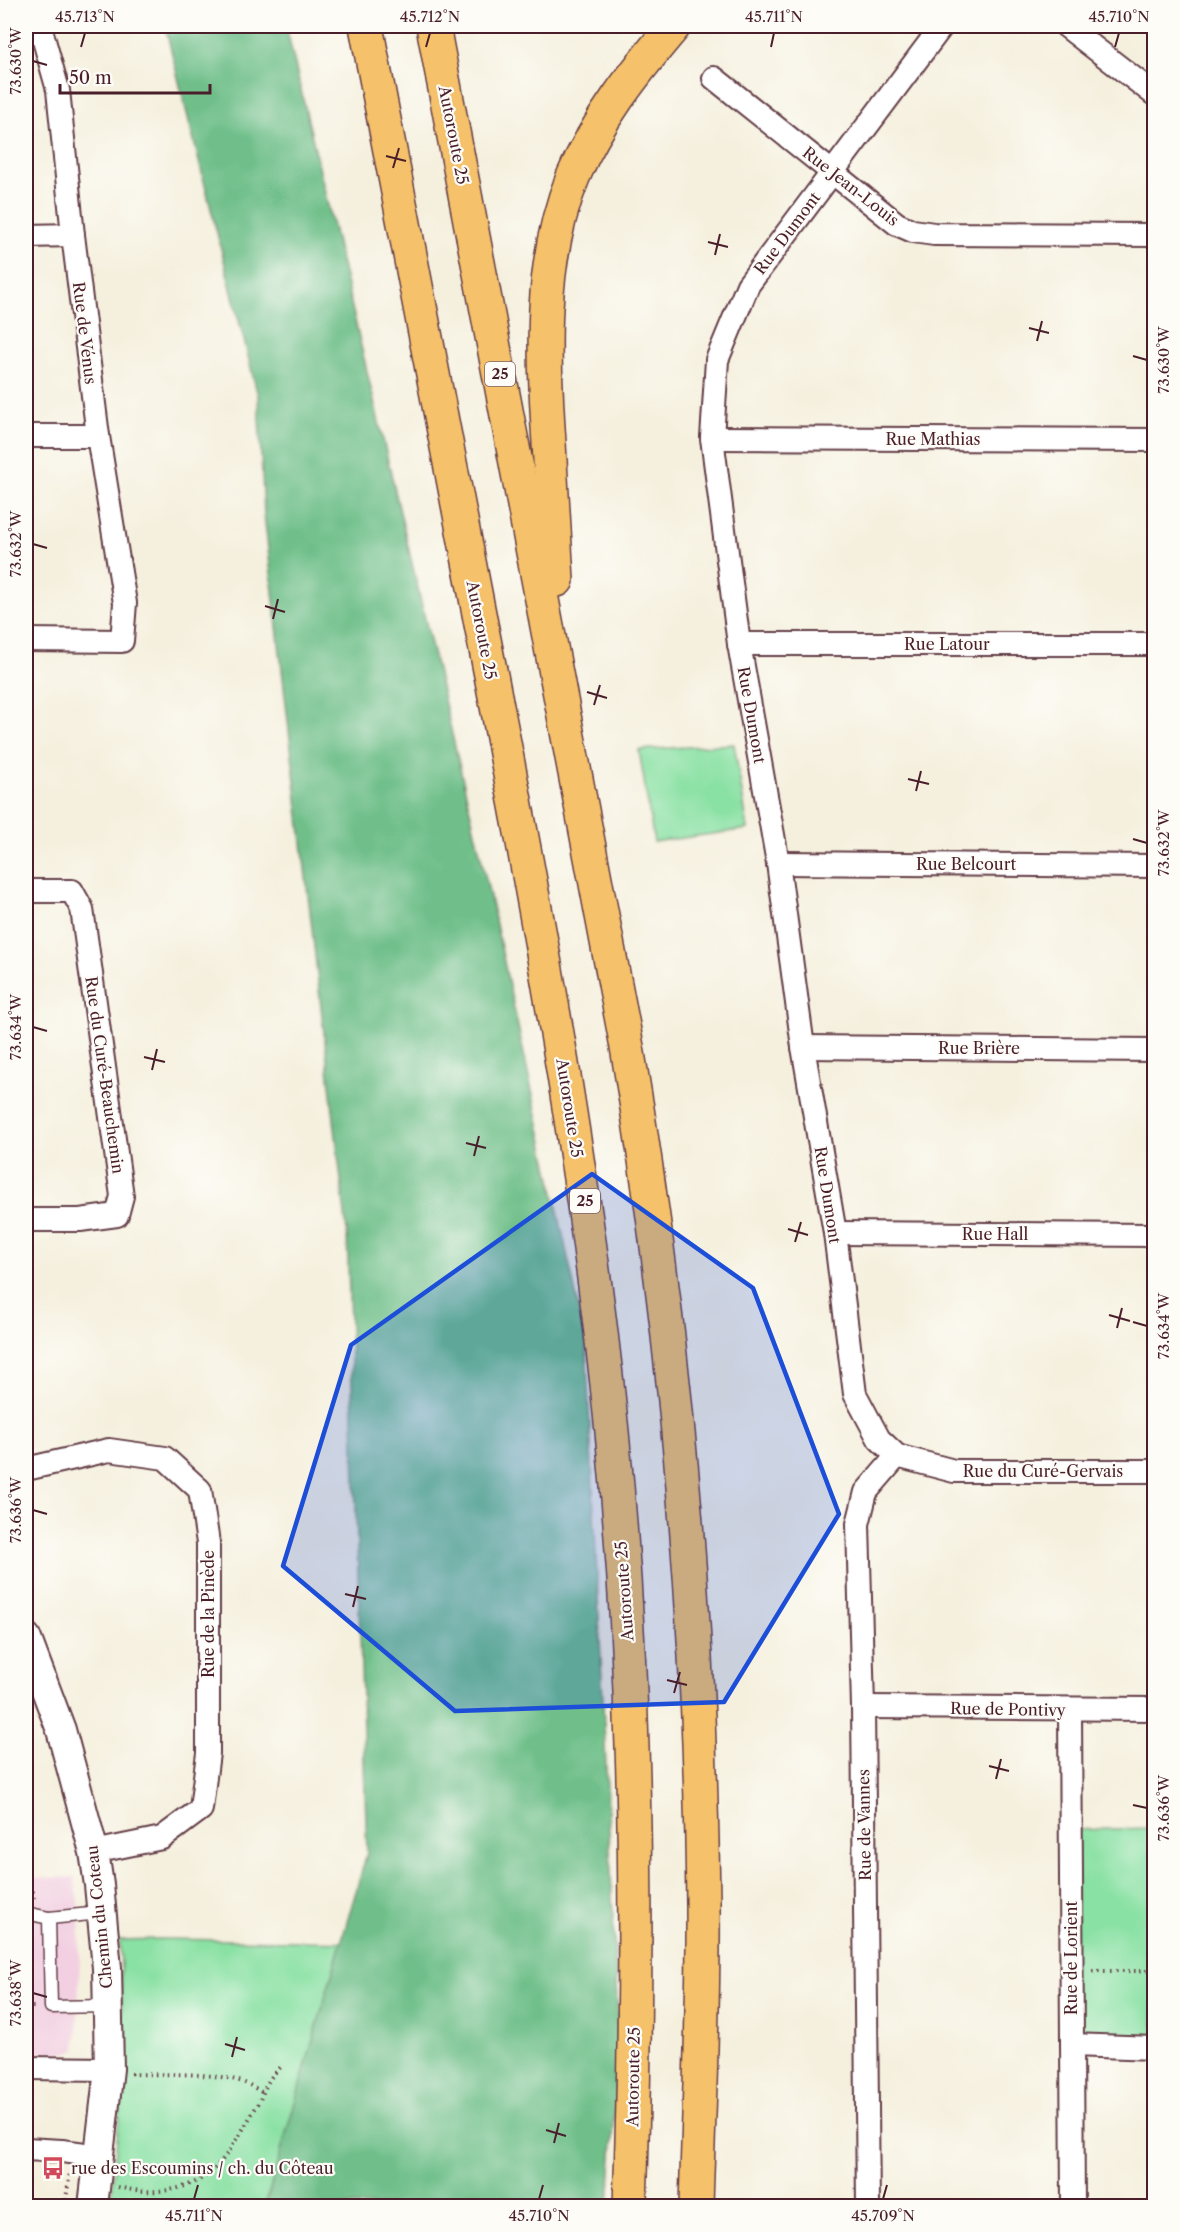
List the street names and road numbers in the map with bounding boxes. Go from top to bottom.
street label: Autoroute 25 [434,83,473,186]
street label: Rue Jean-Louis [799,142,903,230]
street label: Rue Dumont [750,188,825,278]
street label: Rue de Vénus [69,281,101,385]
road number: 25 [485,362,515,386]
street label: Rue Mathias [885,429,981,449]
street label: Autoroute 25 [462,578,501,681]
street label: Rue Latour [904,634,990,654]
street label: Rue Dumont [734,665,770,765]
street label: Rue Belcourt [916,854,1016,874]
street label: Rue du Curé-Beauchemin [81,975,129,1175]
street label: Rue Brière [938,1038,1020,1058]
street label: Autoroute 25 [552,1056,588,1159]
street label: Rue Dumont [810,1145,846,1245]
road number: 25 [570,1189,600,1213]
street label: Rue Hall [962,1224,1028,1244]
street label: Rue du Curé-Gervais [963,1461,1123,1481]
street label: Autoroute 25 [611,1540,638,1643]
street label: Rue de la Pinède [198,1550,218,1678]
street label: Rue de Pontivy [950,1698,1067,1720]
street label: Rue de Vannes [853,1769,875,1881]
street label: Chemin du Coteau [81,1844,116,1990]
street label: Rue de Lorient [1061,1901,1081,2015]
street label: Autoroute 25 [622,2027,644,2128]

